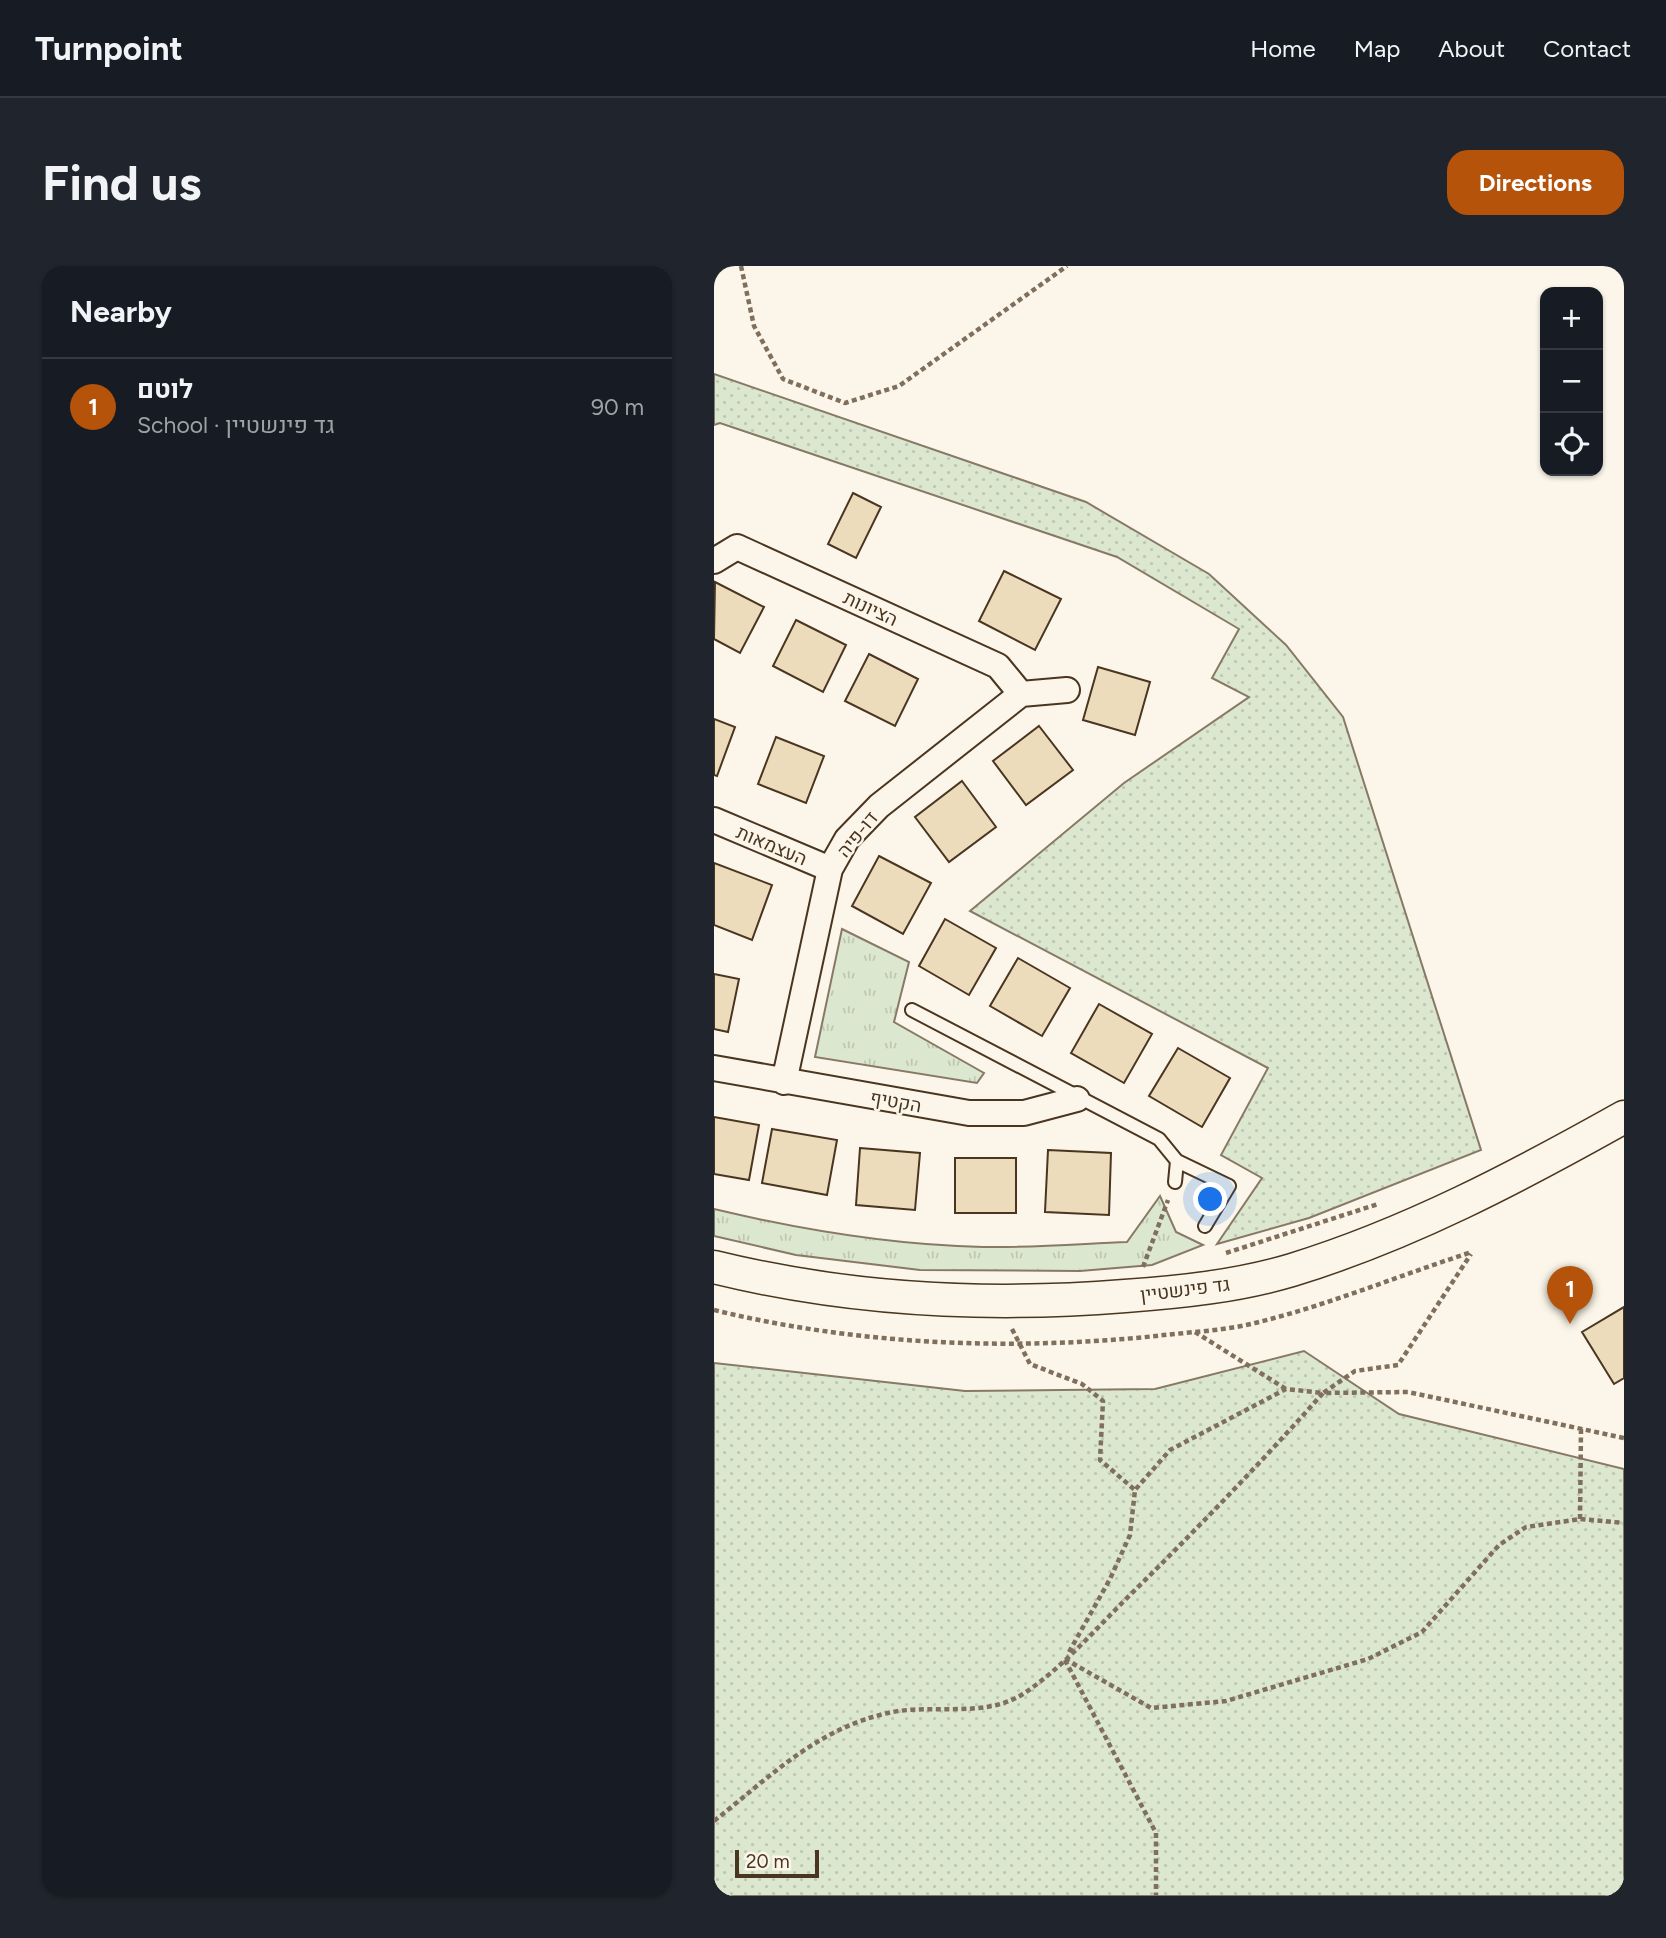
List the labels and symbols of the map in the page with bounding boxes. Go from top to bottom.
street label: הציונות [840,586,902,631]
street label: דו-פיה [832,807,883,862]
street label: העצמאות [733,820,810,871]
street label: הקטיף [868,1086,923,1117]
your location [1193,1182,1227,1216]
pin: 1 [1547,1266,1593,1324]
street label: גד פינשטיין [1139,1273,1231,1306]
scale bar [735,1847,819,1879]

